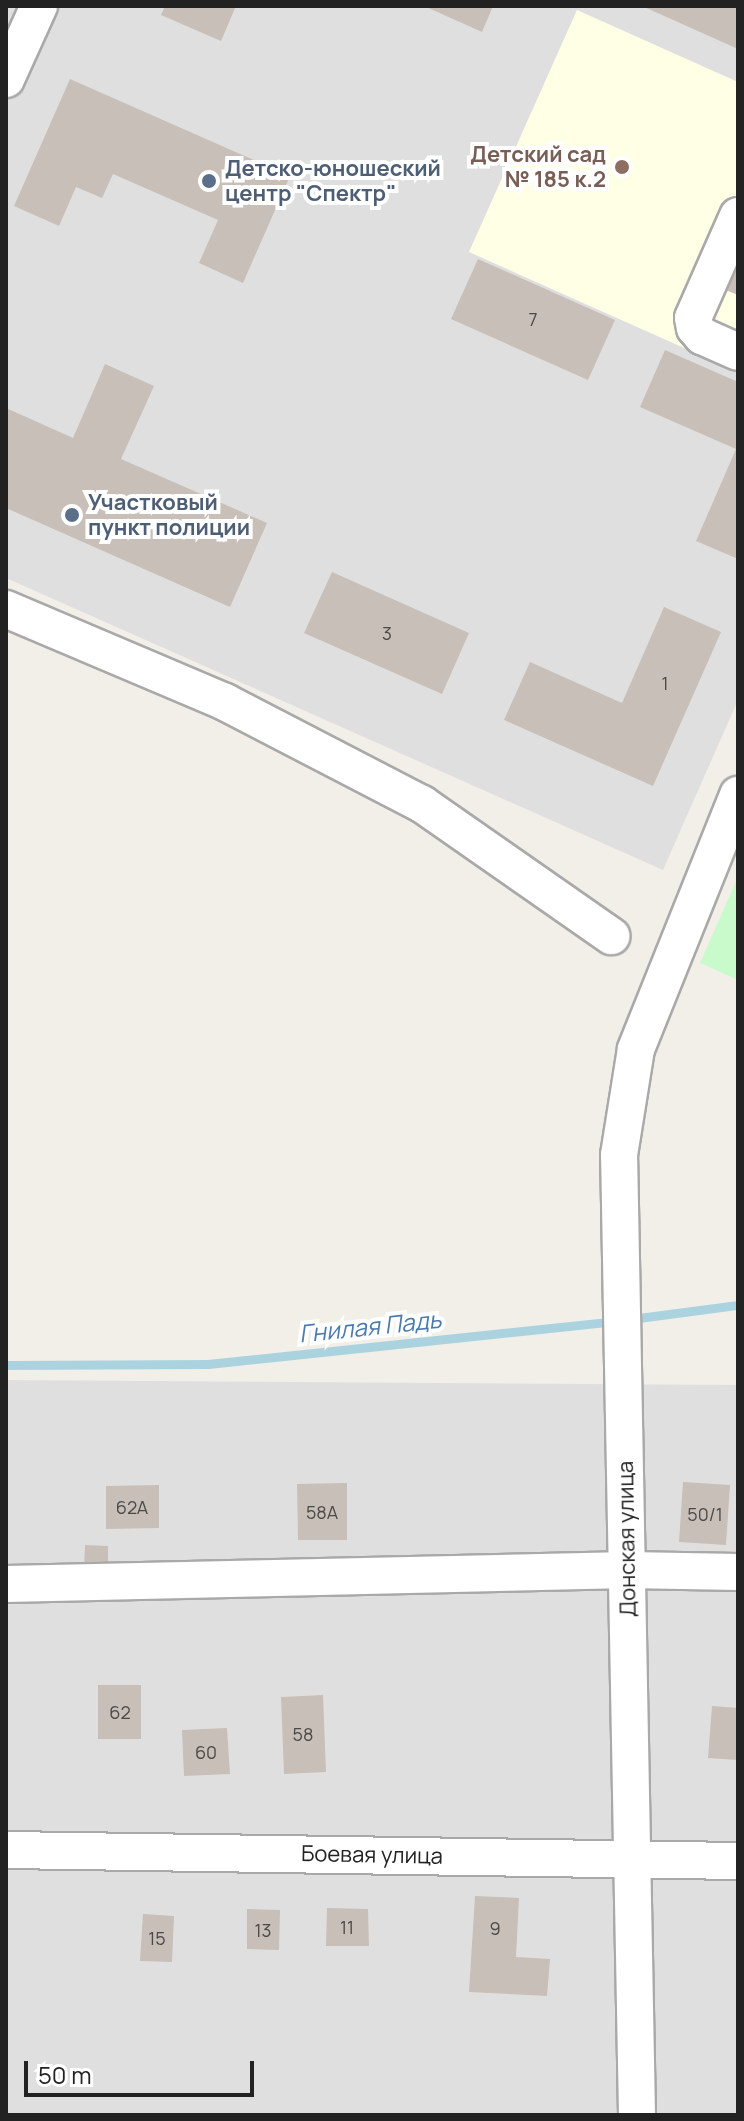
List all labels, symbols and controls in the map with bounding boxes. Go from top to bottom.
place label: Детский сад № 185 к.2 [470,141,606,192]
place label: Детско-юношеский центр "Спектр" [225,155,441,206]
marker: Детский сад № 185 к.2 [613,158,631,176]
marker: Детско-юношеский центр "Спектр" [200,172,218,190]
house number: 7 [528,308,538,330]
place label: Участковый пункт полиции [88,489,250,540]
marker: Участковый пункт полиции [63,506,81,524]
house number: 3 [382,622,392,644]
house number: 1 [661,672,669,694]
water label: Гнилая Падь [297,1304,443,1348]
street label: Донская улица [612,1461,642,1617]
house number: 62А [116,1496,148,1518]
house number: 58А [306,1501,338,1523]
house number: 50/1 [687,1503,723,1525]
house number: 62 [109,1701,131,1723]
house number: 58 [293,1723,313,1745]
house number: 60 [195,1741,217,1763]
street label: Боевая улица [301,1841,443,1869]
house number: 11 [340,1916,354,1938]
house number: 9 [489,1917,501,1939]
house number: 13 [255,1919,271,1941]
house number: 15 [148,1927,166,1949]
scale bar [28,2045,258,2095]
text: 50 m [38,2058,92,2091]

